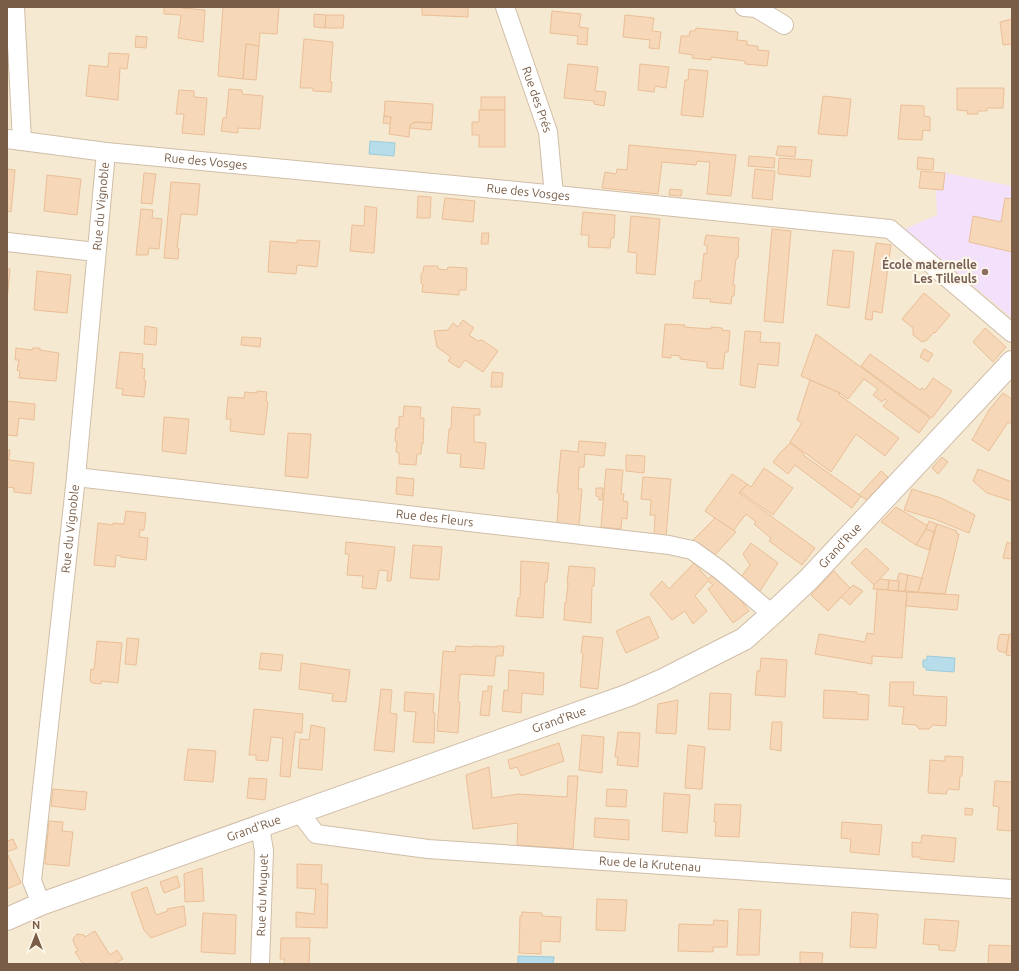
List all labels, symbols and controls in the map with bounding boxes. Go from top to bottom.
street label: Rue des Prés [520,65,555,134]
street label: Rue des Vosges [164,151,248,171]
street label: Rue du Vignoble [90,161,111,251]
street label: Rue des Vosges [486,181,571,202]
place label: École maternelle Les Tilleuls [882,256,977,285]
marker: École maternelle Les Tilleuls [980,267,990,277]
street label: Rue du Vignoble [59,484,81,574]
street label: Rue des Fleurs [395,507,474,529]
street label: Grand'Rue [816,520,864,571]
street label: Grand'Rue [530,704,588,735]
street label: Grand'Rue [225,812,282,843]
street label: Rue du Muguet [254,853,270,937]
street label: Rue de la Krutenau [599,854,702,874]
north arrow [16,915,56,955]
text: N [32,919,40,931]

